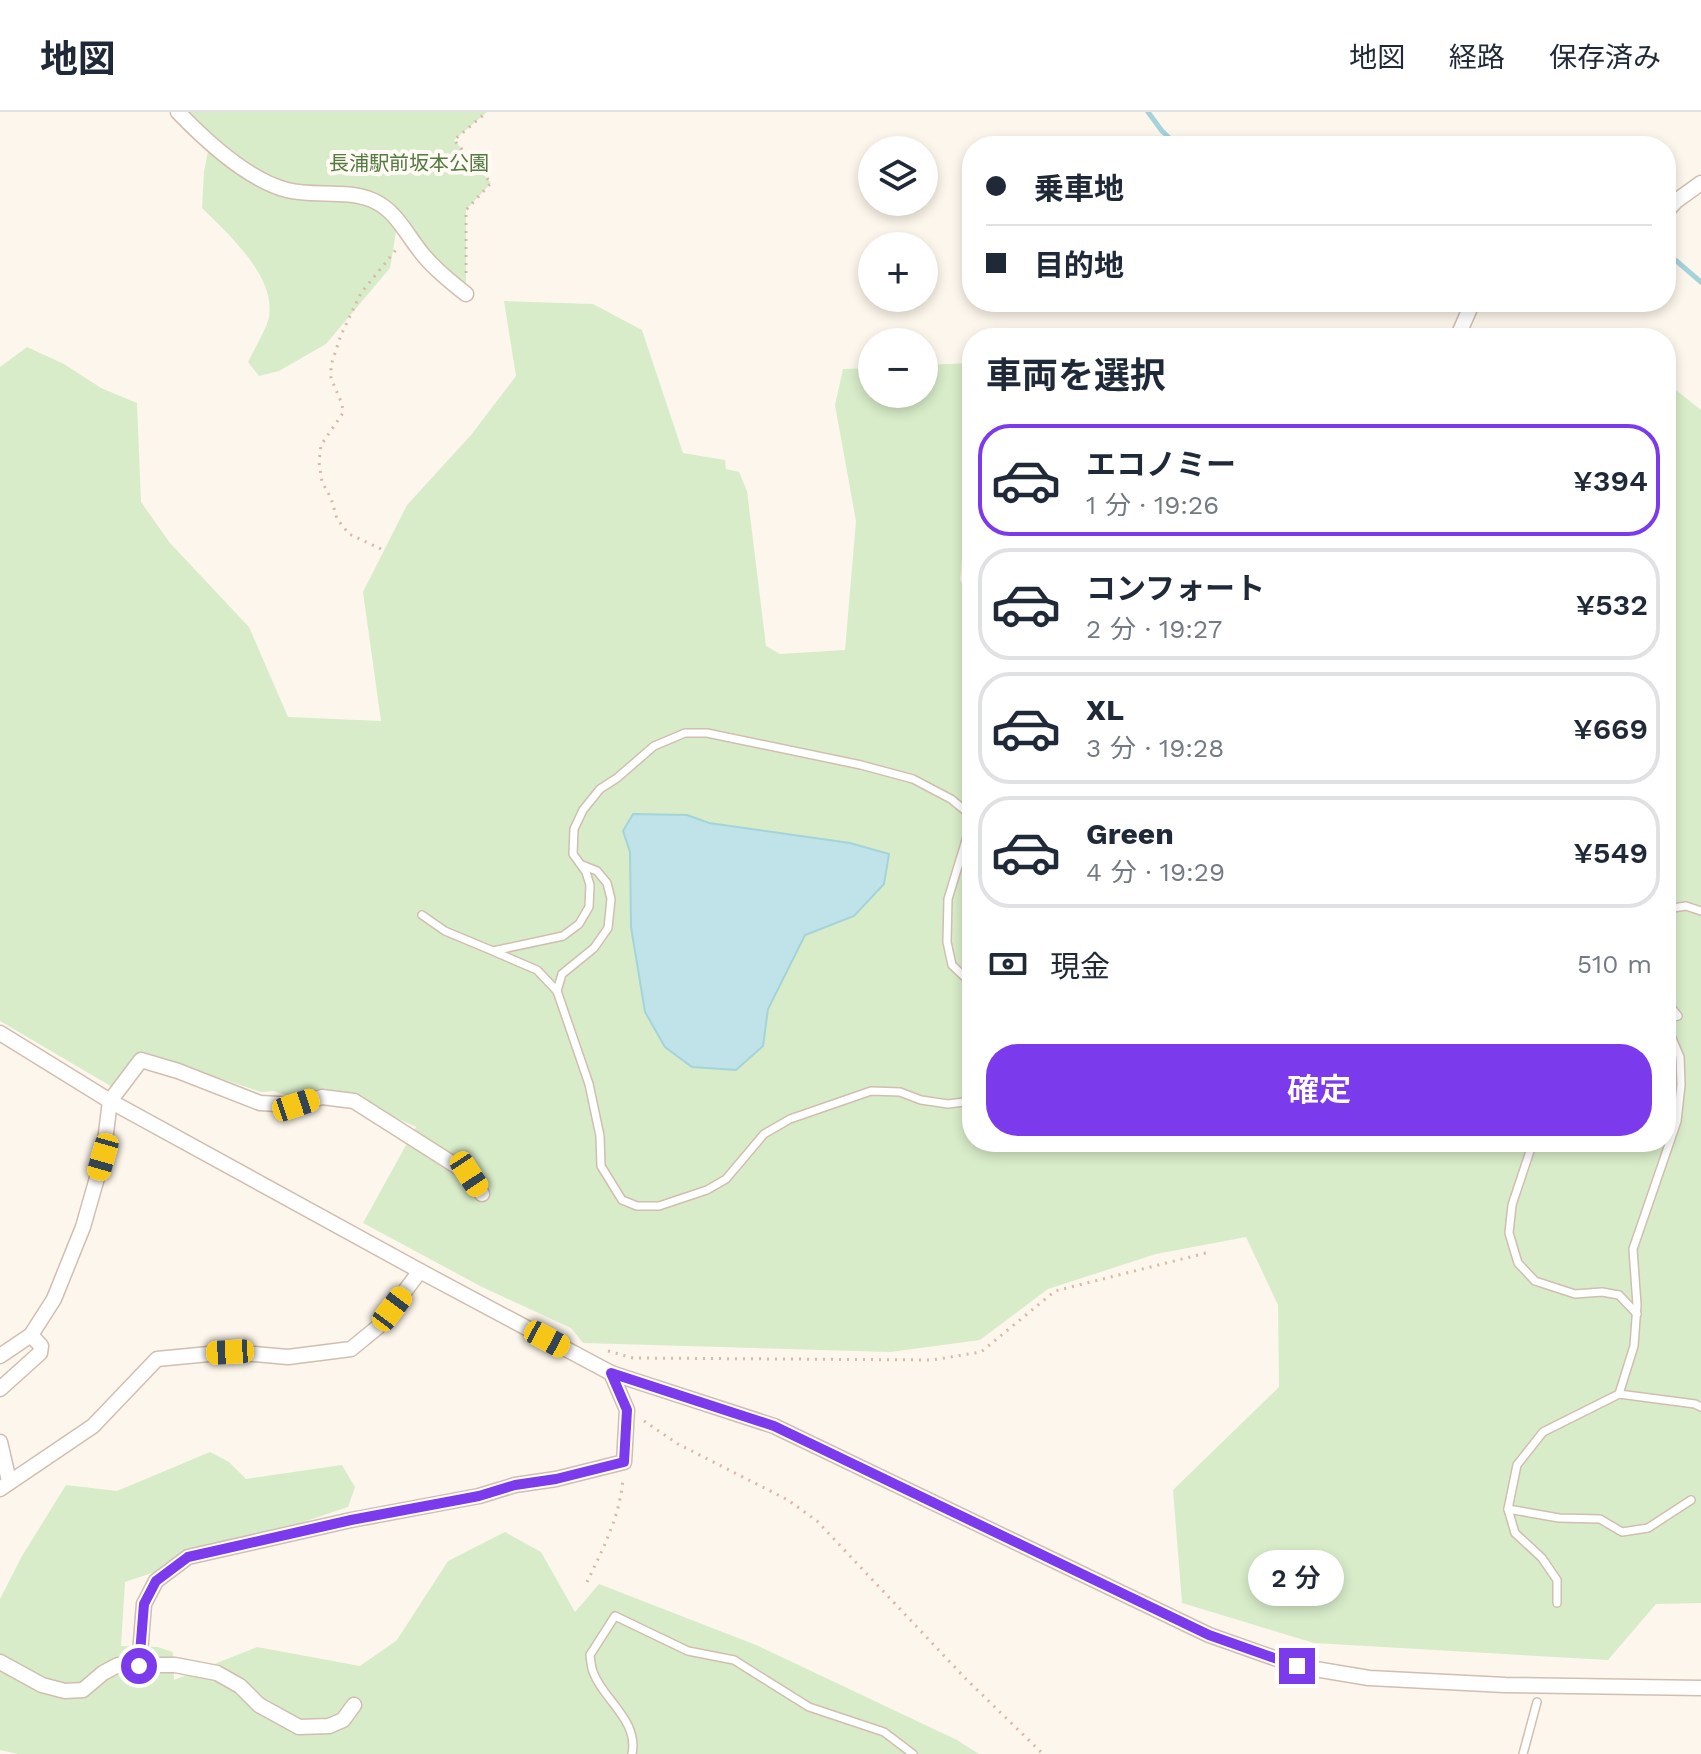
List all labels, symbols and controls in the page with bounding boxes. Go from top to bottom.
text: 地図 [40,37,116,81]
text: 地図 [1349,41,1405,74]
text: 経路 [1449,41,1505,74]
text: 保存済み [1549,41,1661,74]
map controls [858,136,938,408]
button: layers [858,136,938,216]
park label: 長浦駅前坂本公園 [329,151,489,175]
text: 乗車地 [1034,171,1124,206]
button: + [858,232,938,312]
text: 目的地 [1034,248,1124,283]
button: − [858,328,938,408]
text: 車両を選択 [986,355,1166,397]
icon: car [990,444,1062,516]
text: エコノミー [1086,447,1236,482]
text: ¥394 [1573,463,1648,498]
text: 1 分 · 19:26 [1086,490,1219,520]
icon: car [990,568,1062,640]
text: コンフォート [1086,571,1265,606]
text: ¥532 [1576,587,1648,622]
text: 2 分 · 19:27 [1086,614,1222,644]
icon: car [990,692,1062,764]
text: XL [1086,692,1124,727]
text: ¥669 [1573,711,1648,746]
text: 3 分 · 19:28 [1086,733,1224,763]
icon: car [990,816,1062,888]
text: Green [1086,816,1174,851]
text: ¥549 [1574,835,1648,870]
text: 4 分 · 19:29 [1086,857,1225,887]
icon: cash [986,942,1030,986]
text: 現金 [1050,949,1110,984]
text: 510 m [1577,949,1652,979]
button: 確定 [986,1044,1652,1136]
car [269,1086,323,1124]
car [85,1131,121,1183]
car [446,1147,492,1201]
car [368,1283,416,1335]
car [520,1317,574,1361]
car [205,1339,255,1365]
callout: 2 分 [1249,1550,1345,1606]
text: 2 分 [1271,1563,1321,1593]
route start [121,1648,157,1684]
route end [1279,1648,1315,1684]

